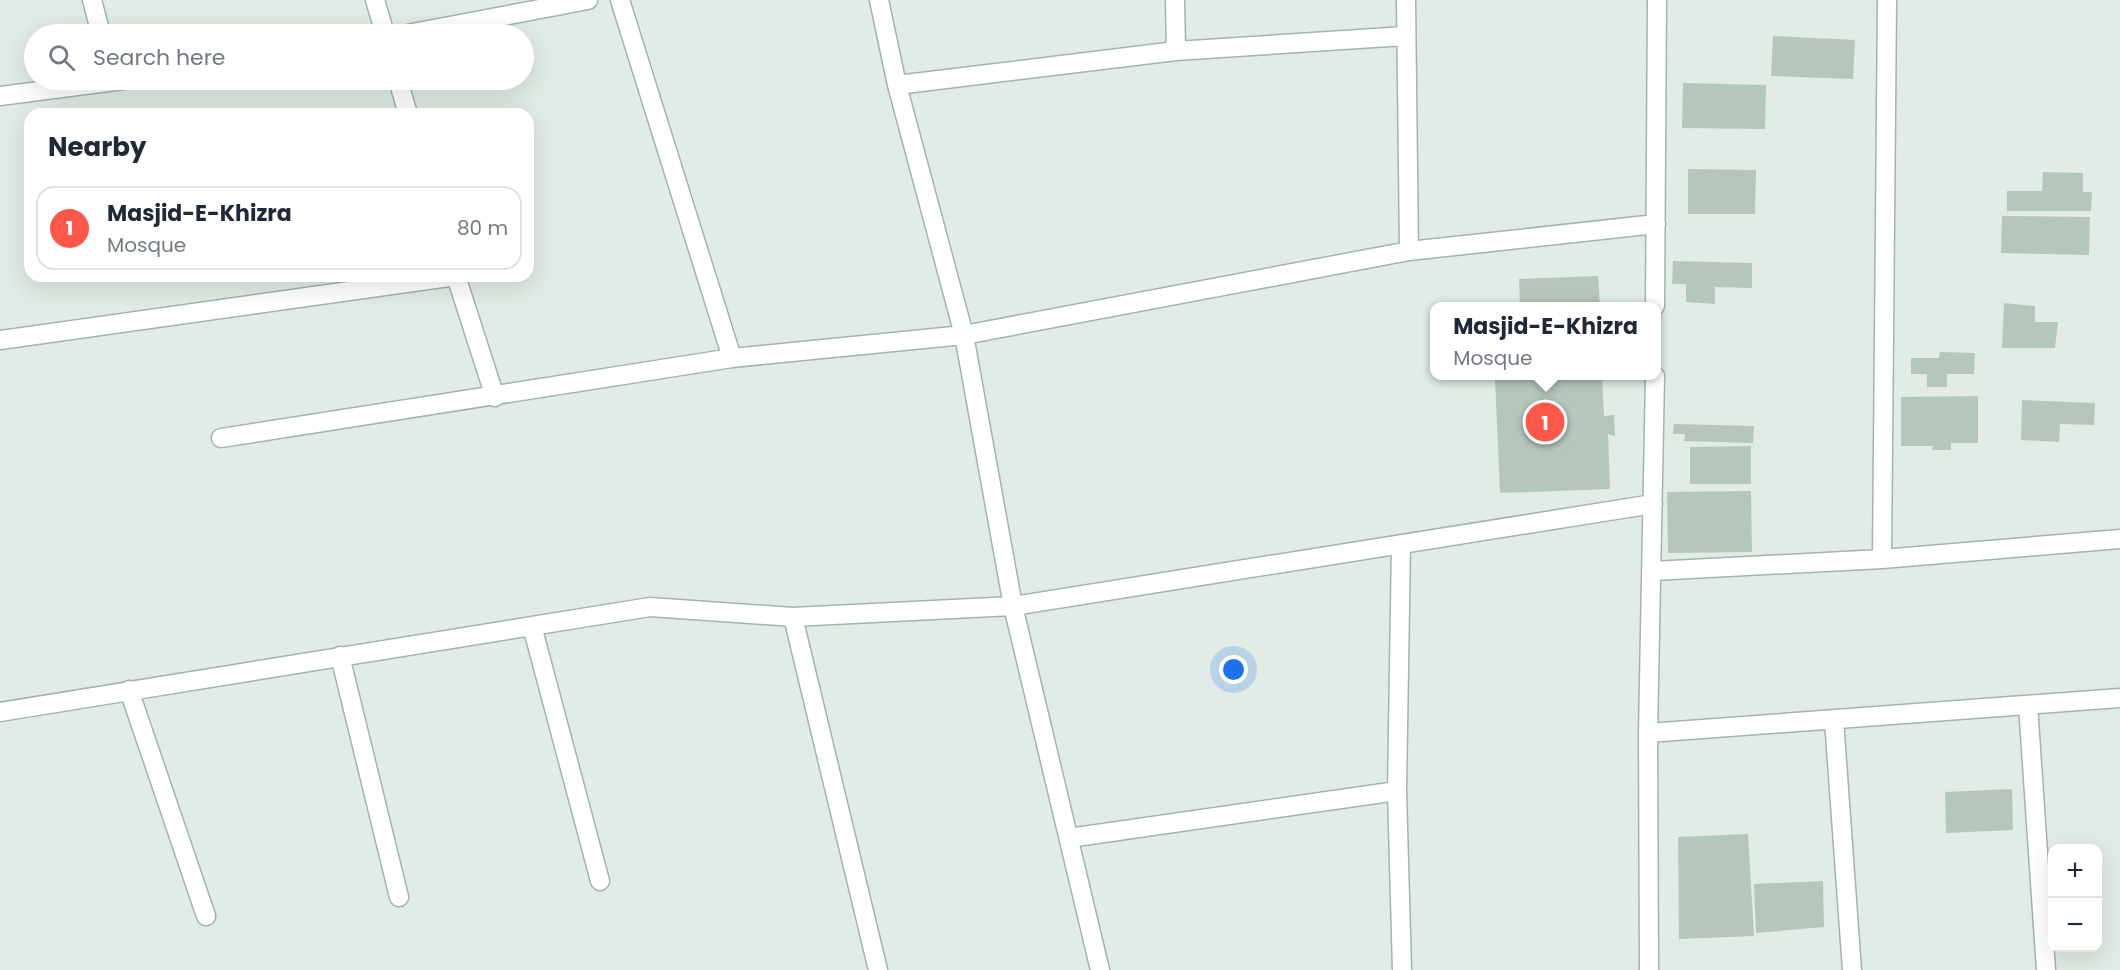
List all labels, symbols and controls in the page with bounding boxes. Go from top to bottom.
search box [24,24,534,90]
icon: search [45,41,78,74]
text: Search here [93,42,226,73]
text: Nearby [48,129,146,165]
text: Masjid-E-Khizra [107,198,292,229]
text: 1 [66,214,73,242]
text: 80 m [457,214,508,242]
text: Mosque [107,231,186,259]
popup [1430,302,1661,380]
text: Masjid-E-Khizra [1453,311,1638,342]
text: Mosque [1453,344,1532,372]
pin: 1 [1526,400,1564,444]
your location [1219,655,1248,684]
map controls [2048,844,2102,952]
button: + [2048,844,2102,898]
button: − [2048,898,2102,952]

